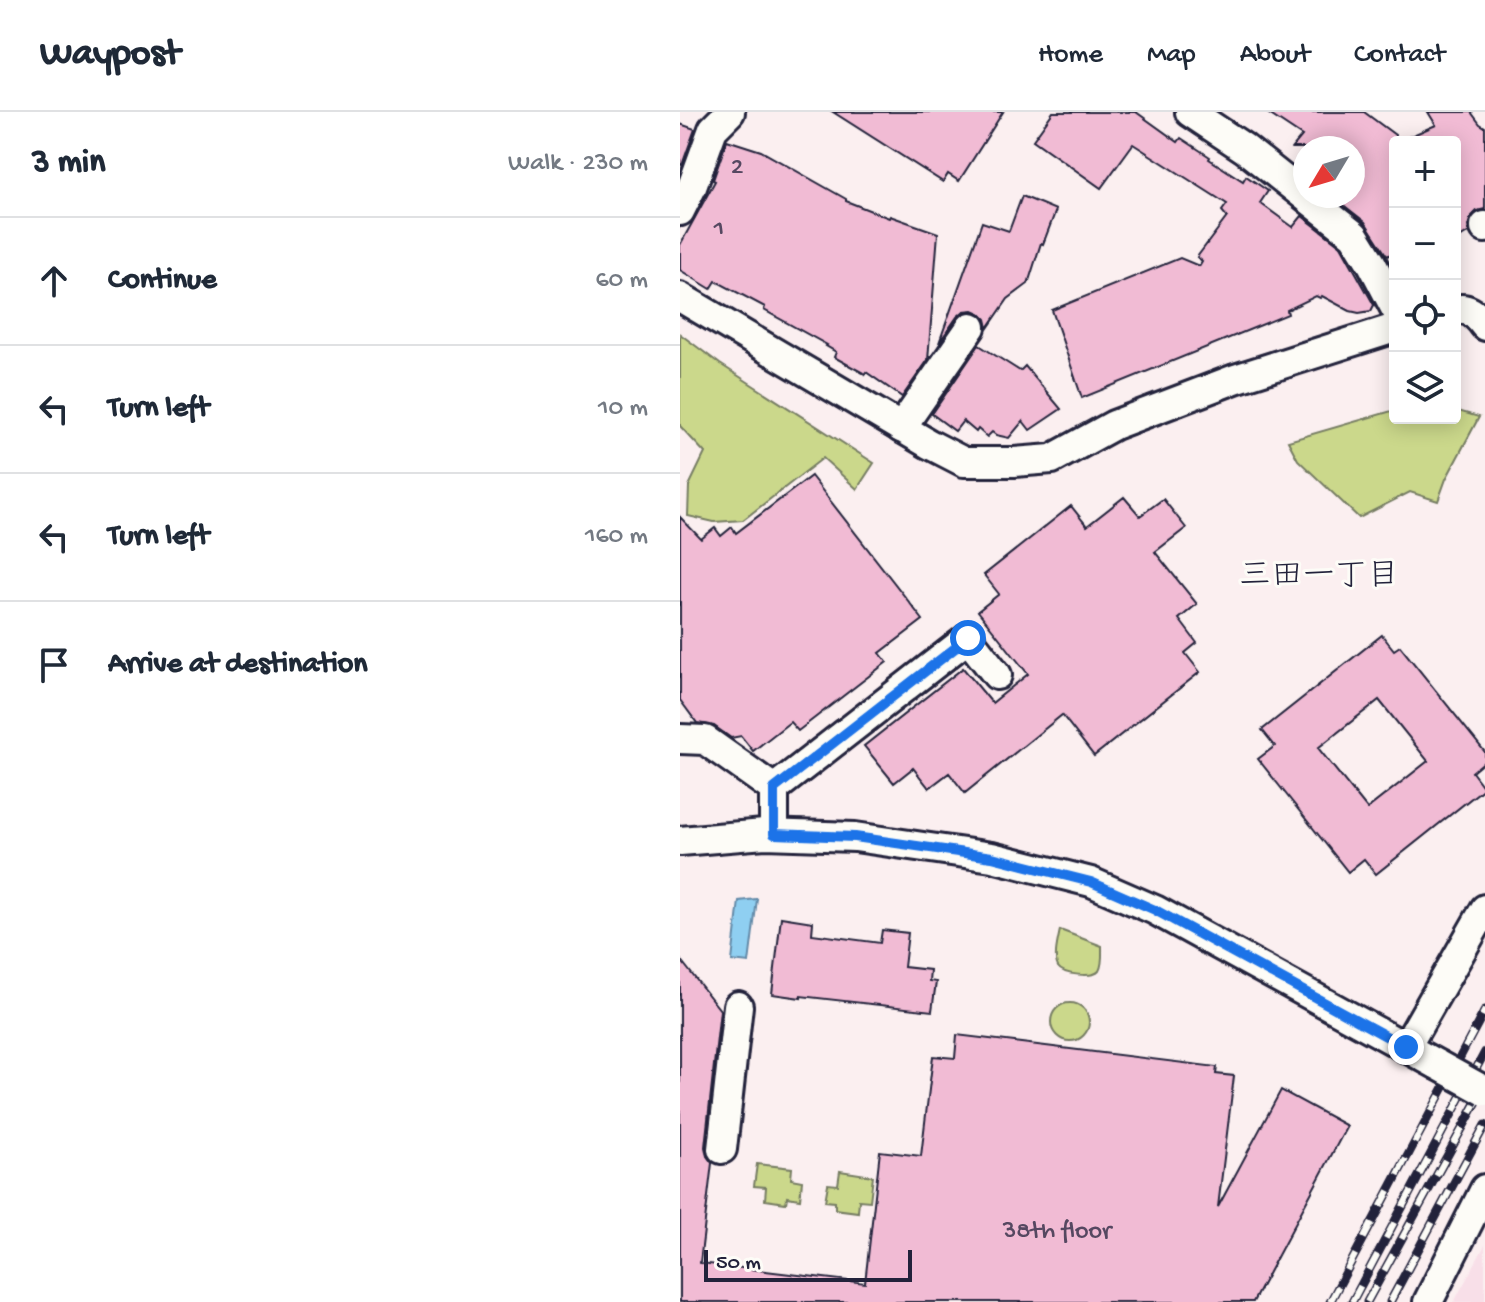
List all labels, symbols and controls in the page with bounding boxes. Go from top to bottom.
text: Waypost [40,33,180,77]
text: Home [1038,39,1103,72]
text: Map [1147,39,1196,72]
text: About [1240,39,1310,72]
text: Contact [1354,39,1445,72]
north arrow [1293,136,1365,208]
map controls [1389,136,1461,424]
button: + [1389,136,1461,208]
text: 3 min [32,144,105,184]
text: Walk · 230 m [508,149,648,180]
house number: 2 [731,153,744,184]
button: − [1389,208,1461,280]
house number: 1 [713,215,724,246]
icon: ahead [32,259,76,303]
text: Continue [108,264,217,299]
text: 60 m [595,266,648,297]
button: locate [1389,280,1461,352]
button: layers [1389,352,1461,424]
icon: left [32,387,76,431]
text: Turn left [108,392,209,427]
text: 10 m [598,394,648,425]
icon: left [32,515,76,559]
text: Turn left [108,520,209,555]
text: 160 m [585,522,648,553]
district label: 三田一丁目 [1239,559,1399,597]
route start [950,620,986,656]
icon: arrive [32,643,76,687]
text: Arrive at destination [108,648,368,683]
route end [1388,1029,1424,1065]
house number: 38th floor [1002,1217,1114,1248]
scale bar [704,1246,912,1282]
text: 50 m [716,1251,761,1277]

